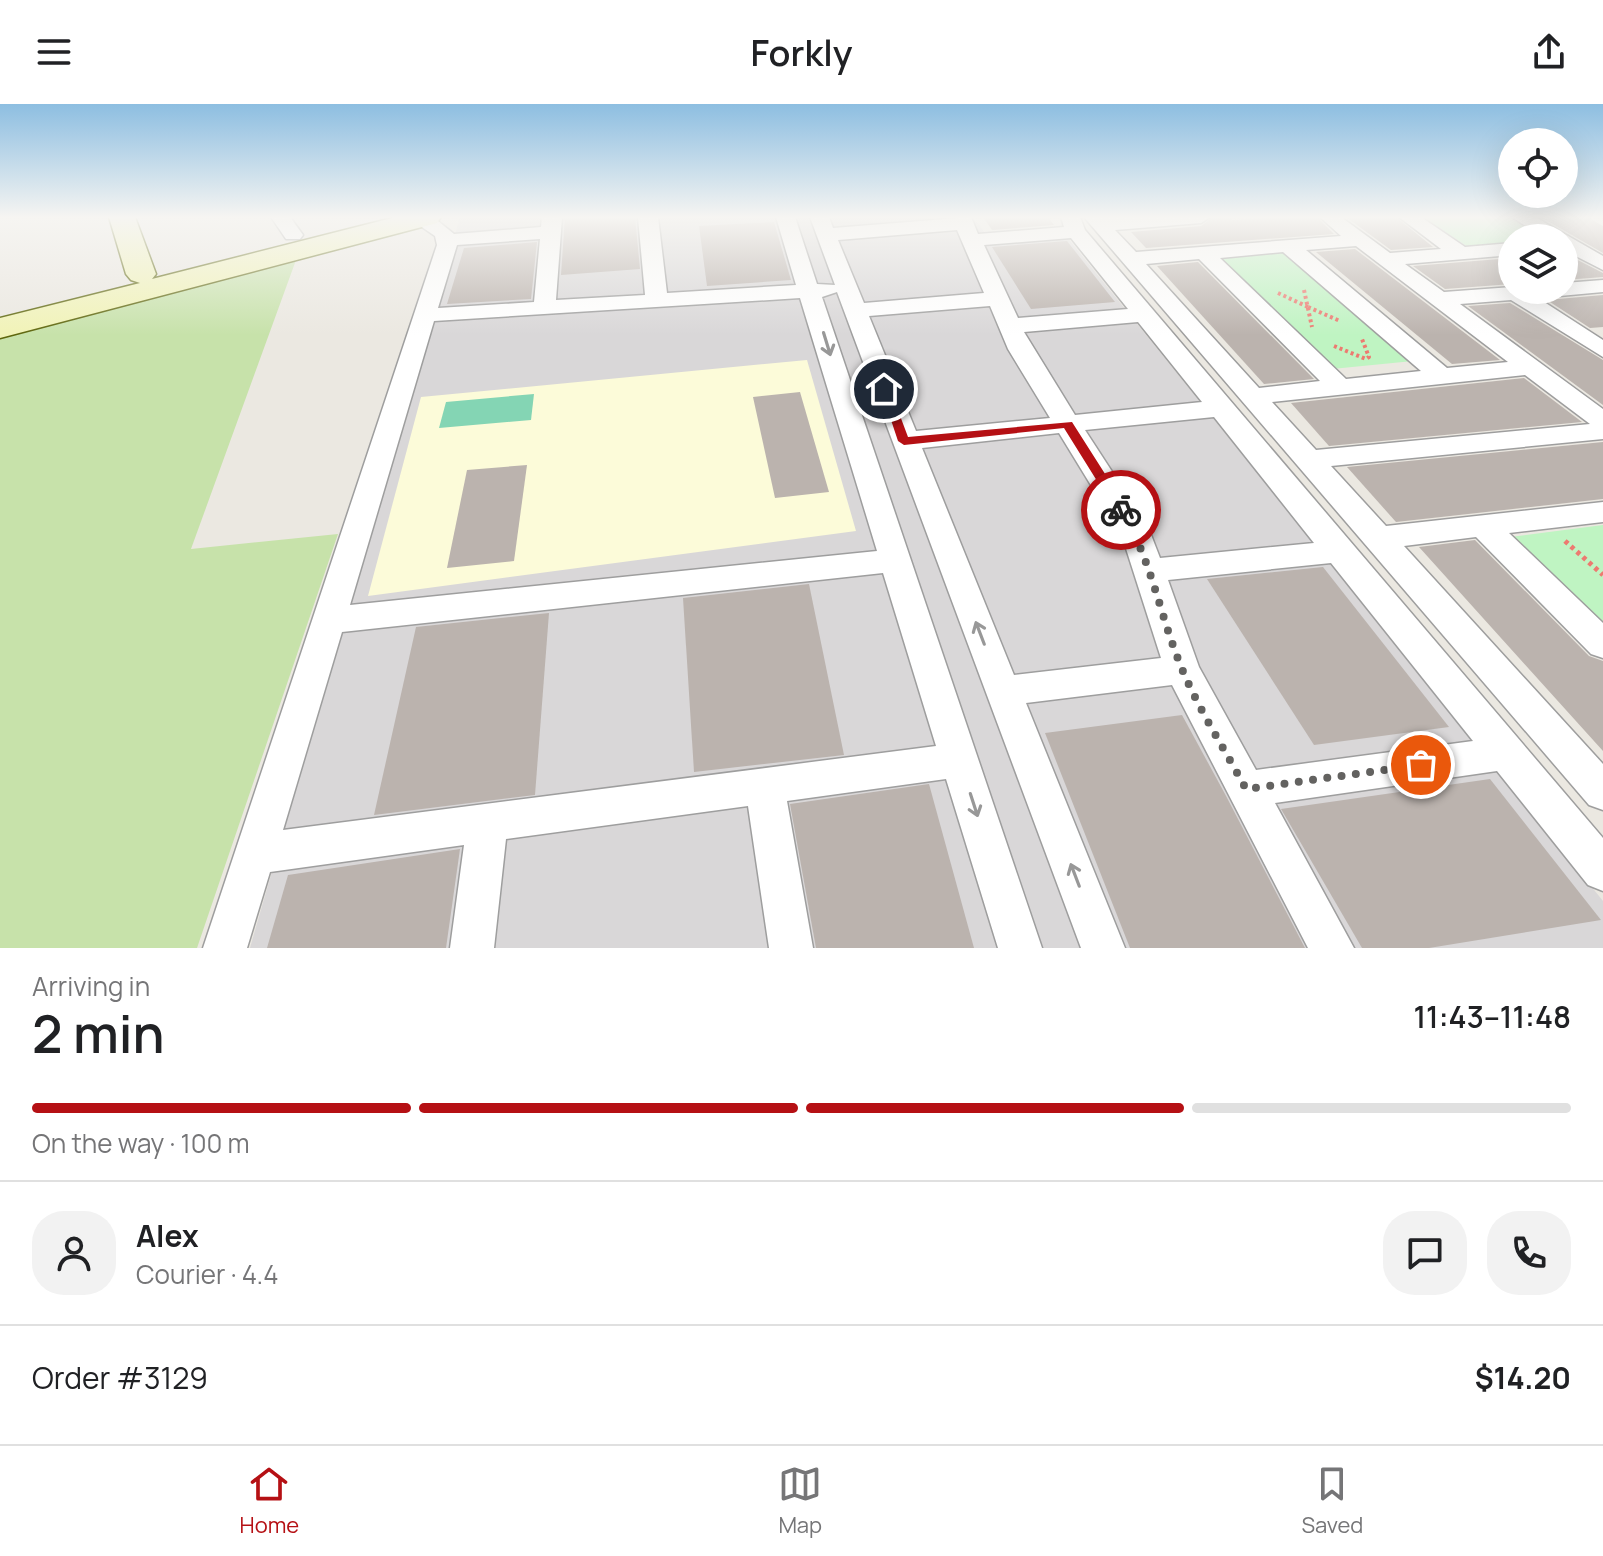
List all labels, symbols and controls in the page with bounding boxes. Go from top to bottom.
text: Forkly [750,28,853,77]
icon: menu [32,30,76,74]
icon: share [1527,30,1571,74]
map controls [1498,128,1578,304]
button: locate [1498,128,1578,208]
button: layers [1498,224,1578,304]
one-way arrow [820,331,835,357]
pin [850,355,918,423]
icon: home [862,367,906,411]
courier [1081,470,1161,550]
icon: bike [1099,488,1143,532]
one-way arrow [972,621,986,646]
pin [1387,731,1455,799]
icon: bag [1399,743,1443,787]
one-way arrow [968,793,983,818]
one-way arrow [1067,863,1081,888]
text: Arriving in [32,968,150,1004]
text: 11:43–11:48 [1413,996,1571,1037]
text: 2 min [32,998,165,1069]
text: On the way · 100 m [32,1125,250,1161]
button: person [32,1211,116,1295]
button: chat [1383,1211,1467,1295]
button: phone [1487,1211,1571,1295]
text: Alex [136,1215,199,1256]
text: Courier · 4.4 [136,1256,278,1292]
text: Order #3129 [32,1357,208,1398]
text: $14.20 [1475,1357,1571,1398]
tab: Home [240,1462,299,1540]
tab: Map [778,1462,822,1540]
tab: Saved [1301,1462,1363,1540]

